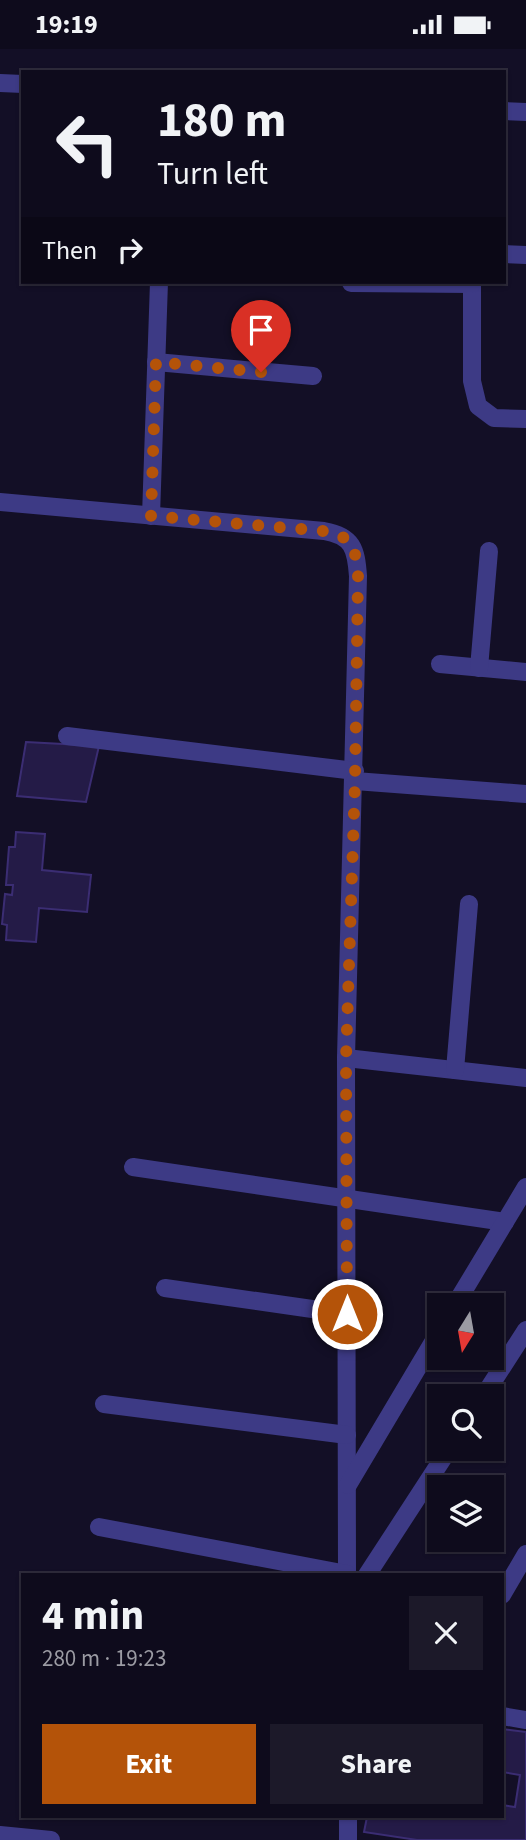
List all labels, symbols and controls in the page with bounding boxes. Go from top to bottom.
text: 19:19 [35,6,98,43]
text: 180 m [157,86,286,156]
icon: left [42,98,133,189]
text: Turn left [157,151,268,197]
icon: right [111,231,149,269]
text: Then [42,232,97,269]
pin [231,300,291,372]
icon: arrive [242,311,280,349]
position arrow [310,1277,384,1351]
north arrow [427,1293,504,1370]
map controls [427,1293,504,1552]
button: search [427,1384,504,1461]
button: layers [427,1475,504,1552]
text: 4 min [42,1586,144,1646]
button: close [409,1596,483,1670]
text: 280 m · 19:23 [42,1642,166,1675]
button: Exit [42,1724,256,1804]
button: Share [270,1724,483,1804]

